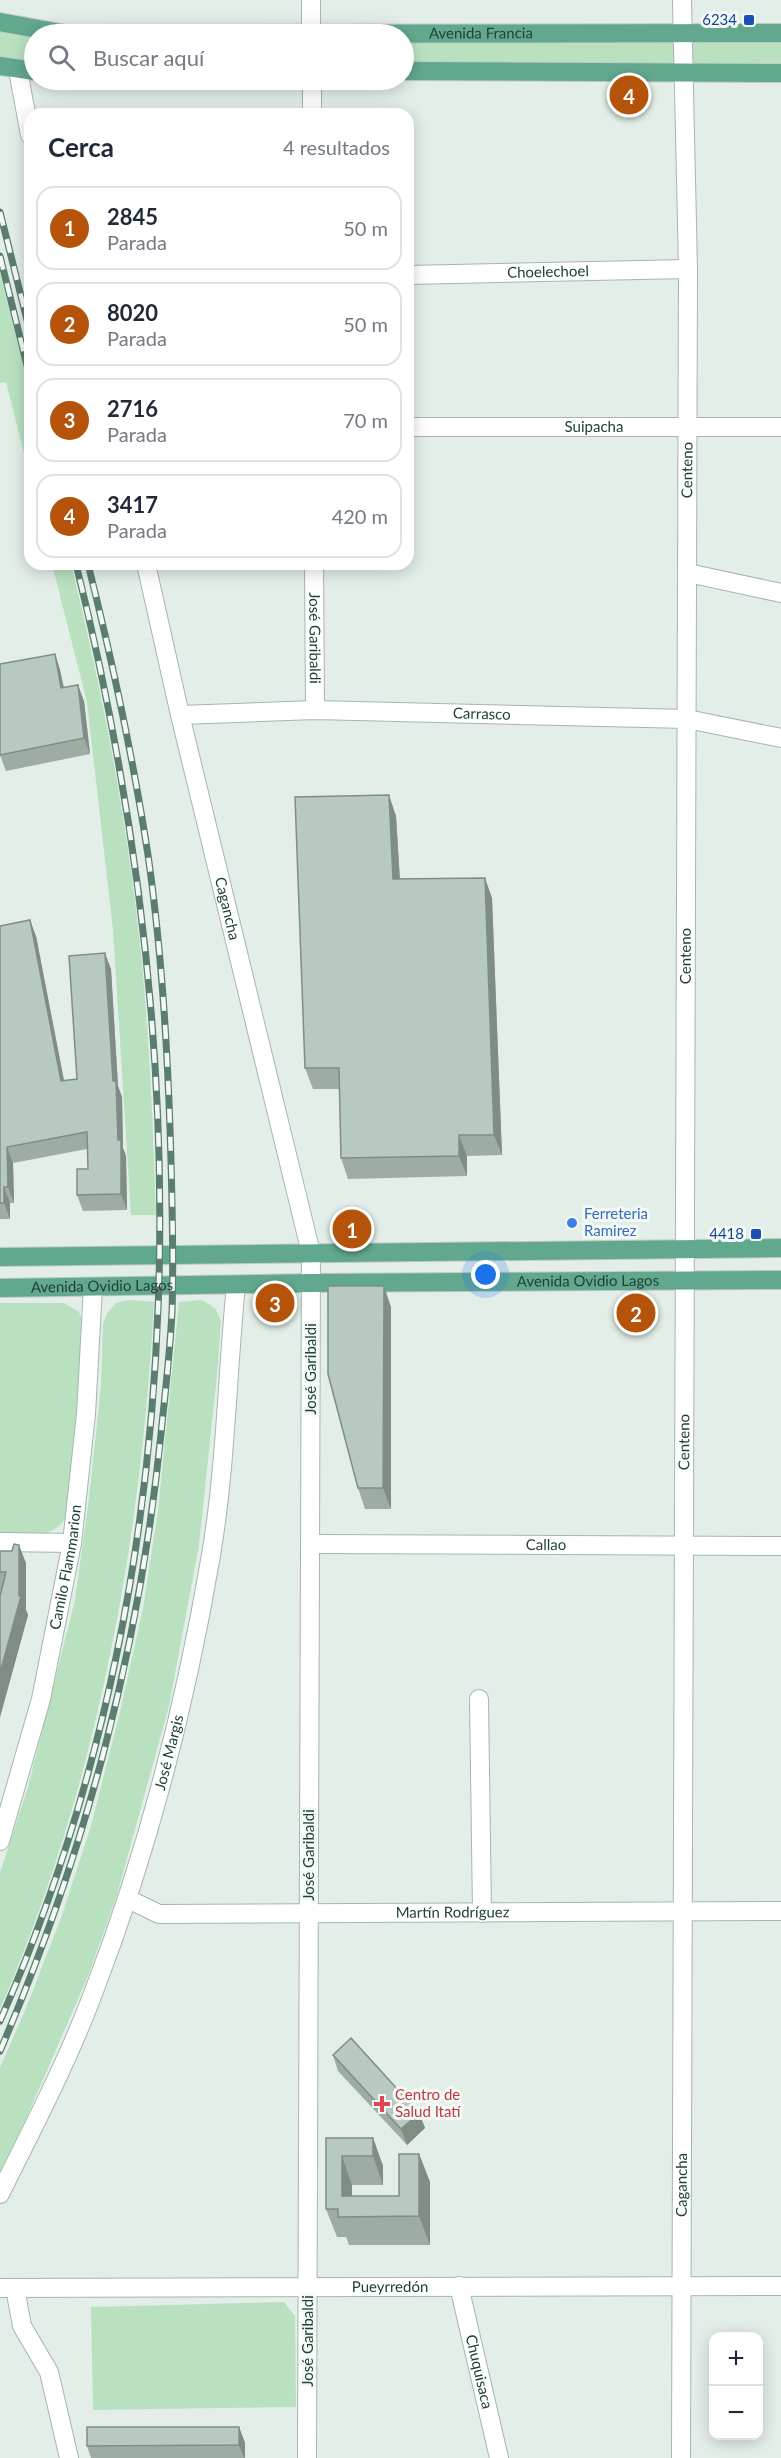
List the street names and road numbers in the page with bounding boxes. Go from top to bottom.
street label: Avenida Francia [429,23,533,41]
street label: Choelechoel [507,261,589,281]
street label: Suipacha [565,417,623,435]
street label: Centeno [677,442,695,498]
street label: José Garibaldi [306,592,325,684]
street label: Carrasco [453,703,511,723]
street label: Cagancha [212,875,244,942]
street label: Centeno [676,928,694,984]
street label: Avenida Ovidio Lagos [517,1271,659,1290]
street label: Avenida Ovidio Lagos [31,1275,173,1296]
street label: José Garibaldi [301,1323,319,1415]
street label: Centeno [674,1414,692,1470]
street label: Camilo Flammarion [45,1504,84,1631]
street label: Callao [526,1535,566,1553]
street label: José Margis [150,1713,186,1792]
street label: José Garibaldi [299,1809,317,1901]
street label: Martín Rodríguez [396,1902,510,1921]
street label: Cagancha [672,2153,690,2217]
street label: Pueyrredón [352,2277,428,2295]
street label: José Garibaldi [298,2295,316,2387]
street label: Chuquisaca [463,2333,497,2410]

